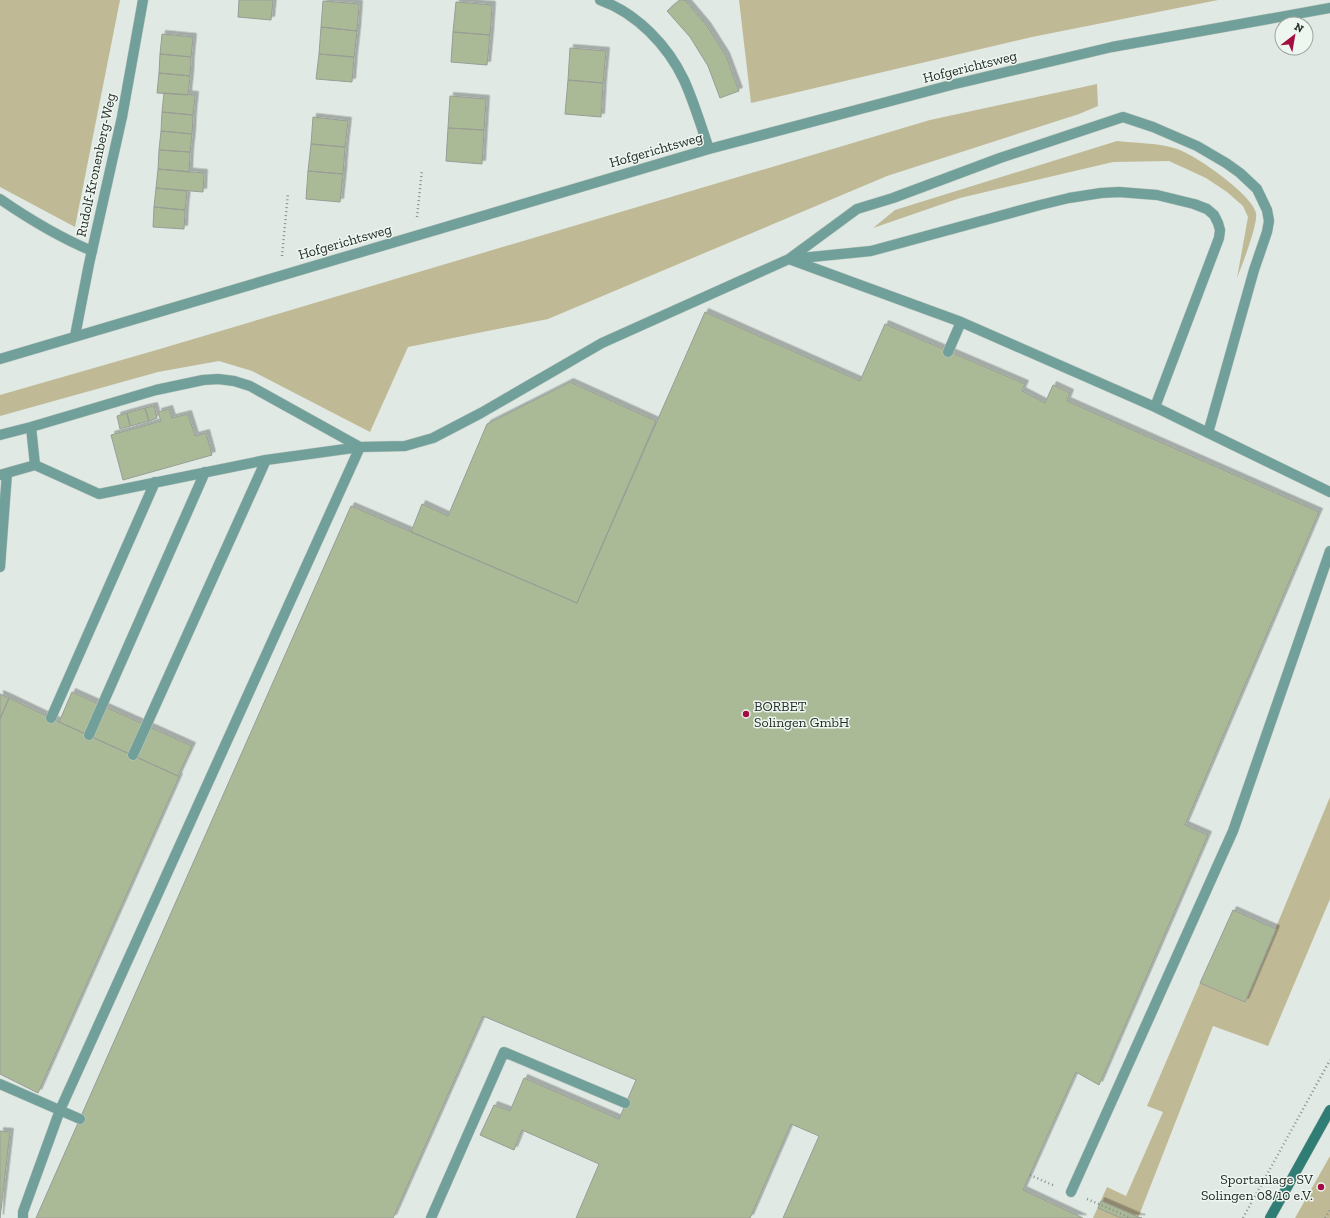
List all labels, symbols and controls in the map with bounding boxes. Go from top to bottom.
north arrow [1274,16,1314,56]
text: N [1292,20,1306,36]
street label: Hofgerichtsweg [921,47,1019,87]
street label: Rudolf-Kronenberg-Weg [72,91,120,238]
street label: Hofgerichtsweg [607,128,705,171]
street label: Hofgerichtsweg [296,220,394,263]
place label: BORBET Solingen GmbH [754,698,849,731]
marker: BORBET Solingen GmbH [741,709,751,719]
place label: Sportanlage SV Solingen 08/10 e.V. [1201,1171,1314,1204]
marker: Sportanlage SV Solingen 08/10 e.V. [1316,1182,1326,1192]

